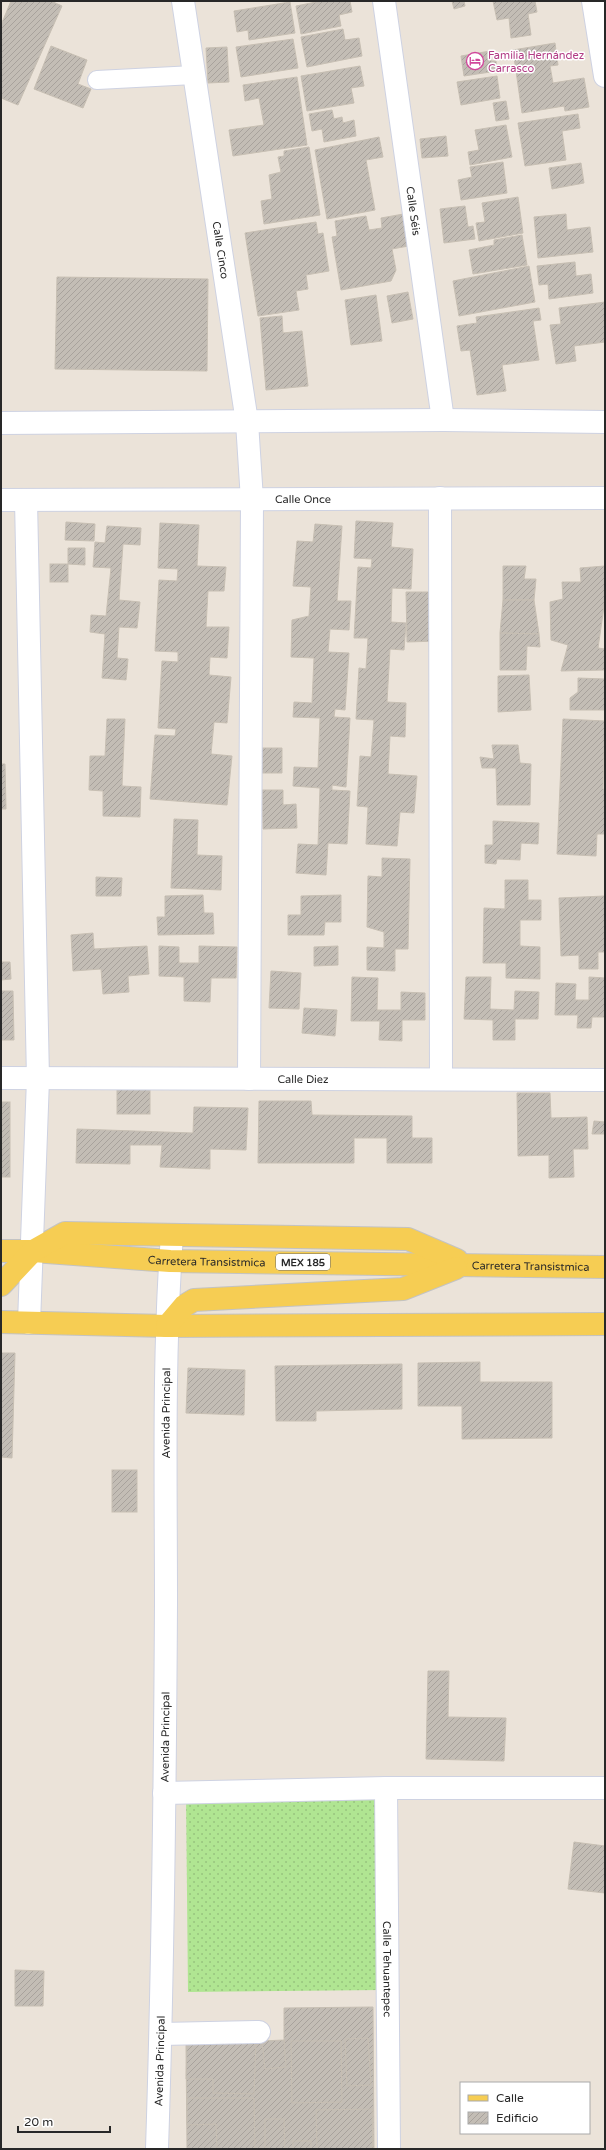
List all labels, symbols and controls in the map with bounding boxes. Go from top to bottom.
place label: Familia Hernández Carrasco [488,49,585,75]
hotel icon: Familia Hernández Carrasco [465,51,485,71]
street label: Calle Séis [403,186,423,236]
street label: Calle Cinco [210,221,231,280]
street label: Calle Once [275,493,331,506]
street label: Calle Diez [277,1073,329,1086]
street label: Carretera Transistmica [147,1253,265,1269]
road number: MEX 185 [276,1254,330,1270]
street label: Carretera Transistmica [472,1259,589,1274]
street label: Avenida Principal [160,1368,173,1458]
street label: Avenida Principal [159,1692,172,1783]
street label: Calle Tehuantepec [380,1921,394,2017]
street label: Avenida Principal [152,2016,168,2107]
legend [460,2082,590,2134]
text: Calle [496,2091,524,2105]
scale bar [18,2108,110,2134]
text: Edificio [496,2111,538,2125]
text: 20 m [24,2115,53,2129]

